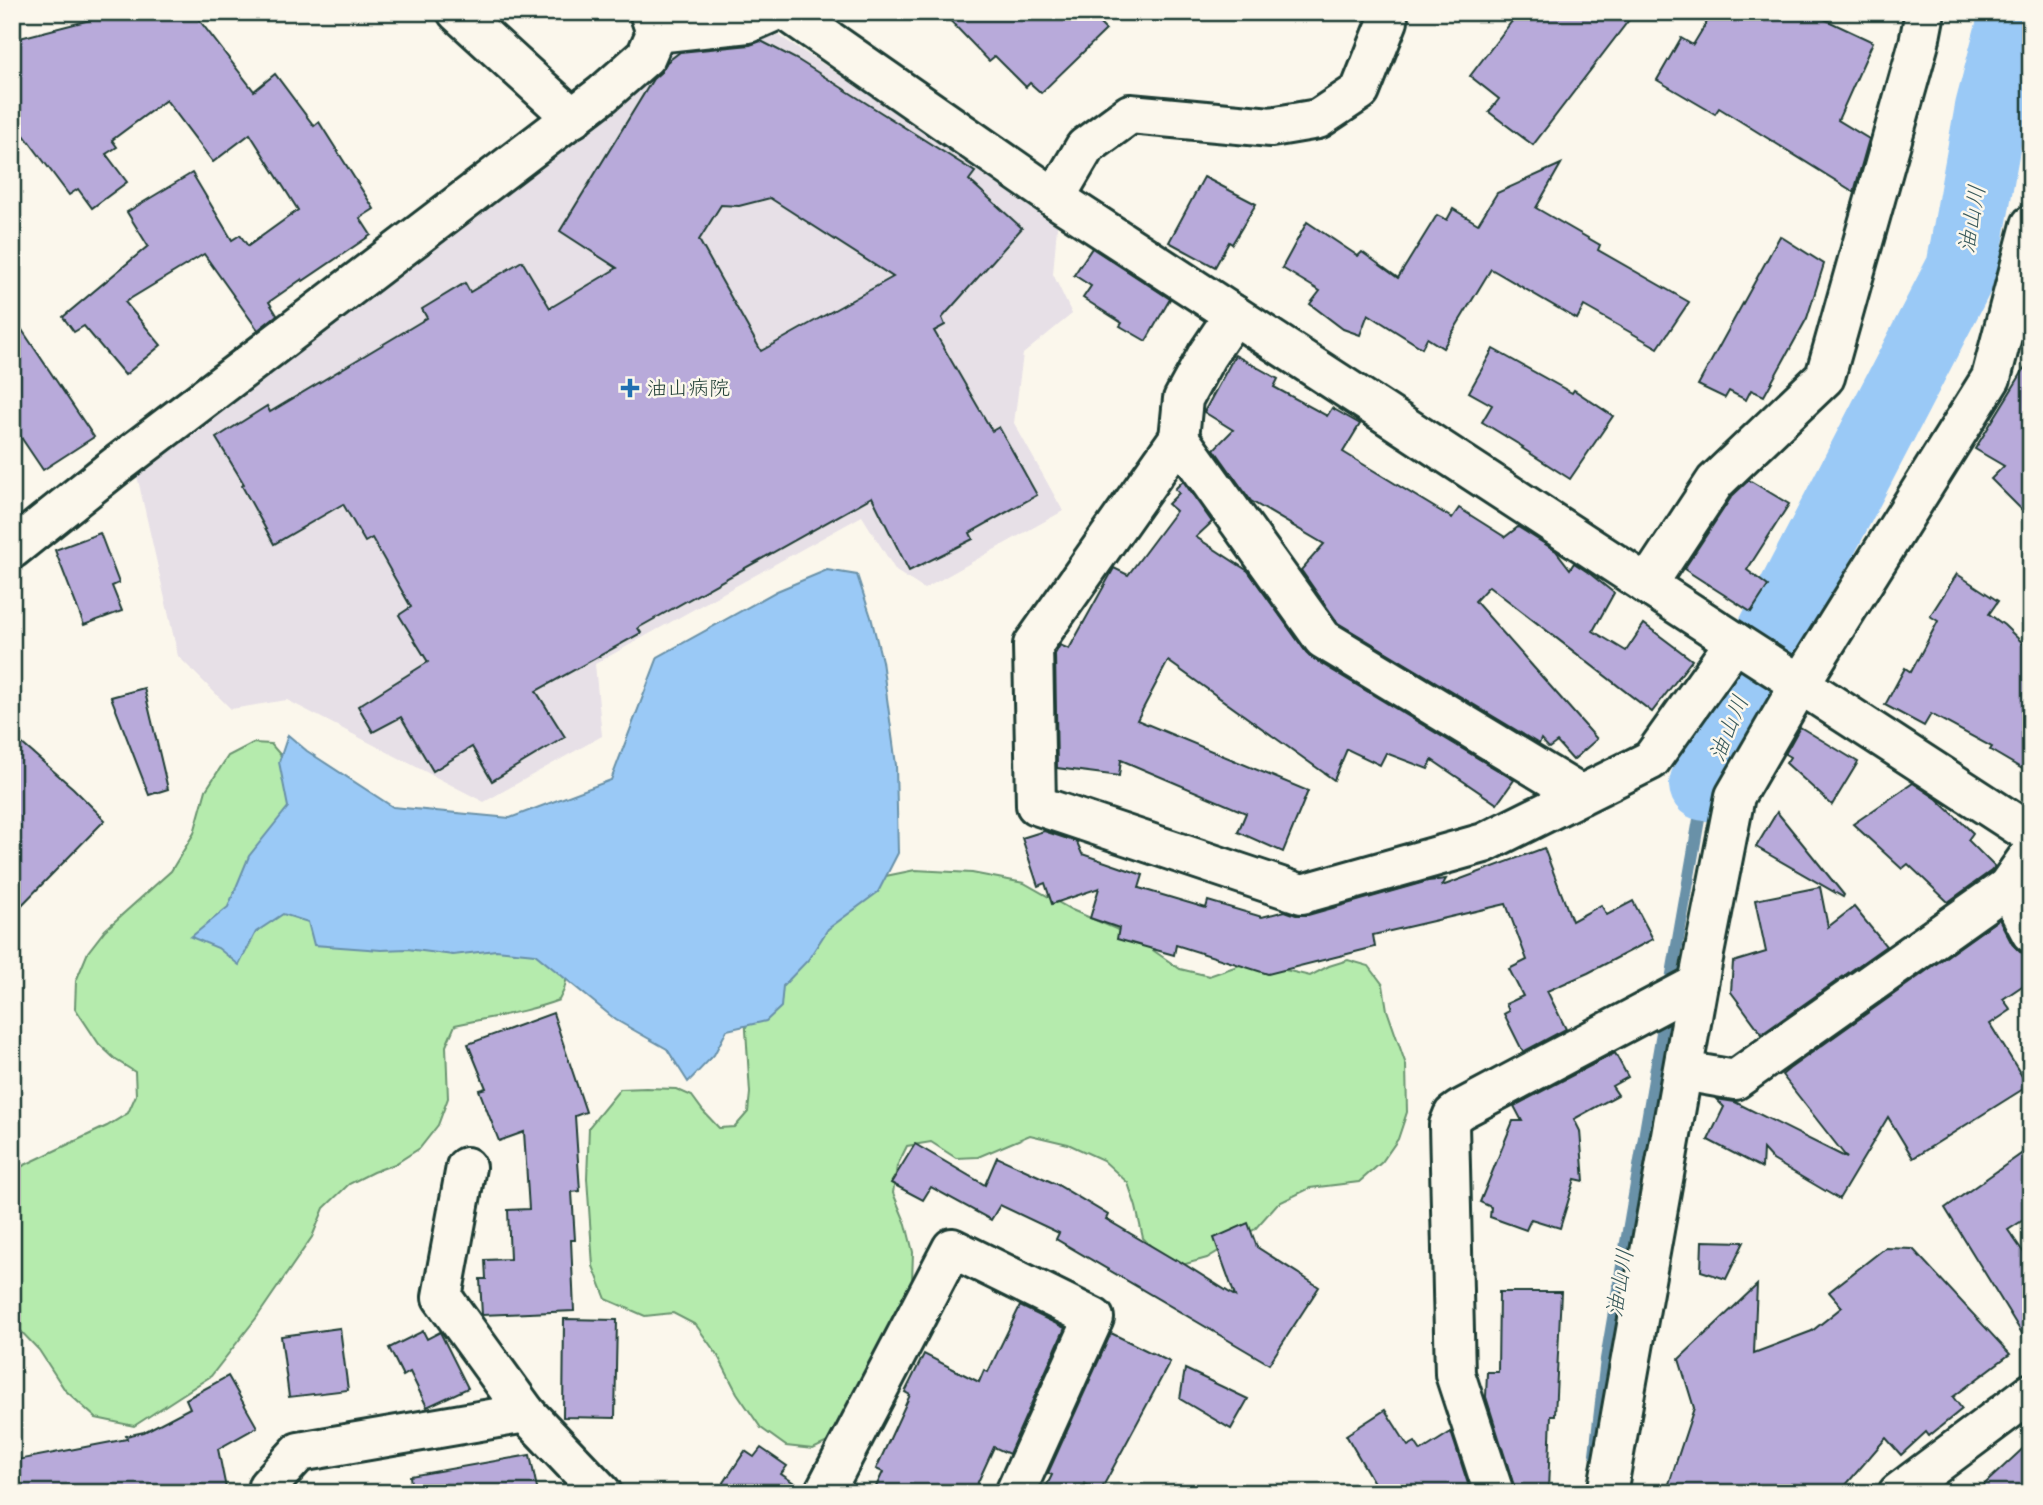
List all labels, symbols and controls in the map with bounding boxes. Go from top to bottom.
water label: 油山川 [1949,182,1991,255]
place label: 油山病院 [646,373,730,400]
marker: 油山病院 [620,378,640,398]
water label: 油山川 [1700,690,1754,765]
water label: 油山川 [1597,1246,1639,1319]

